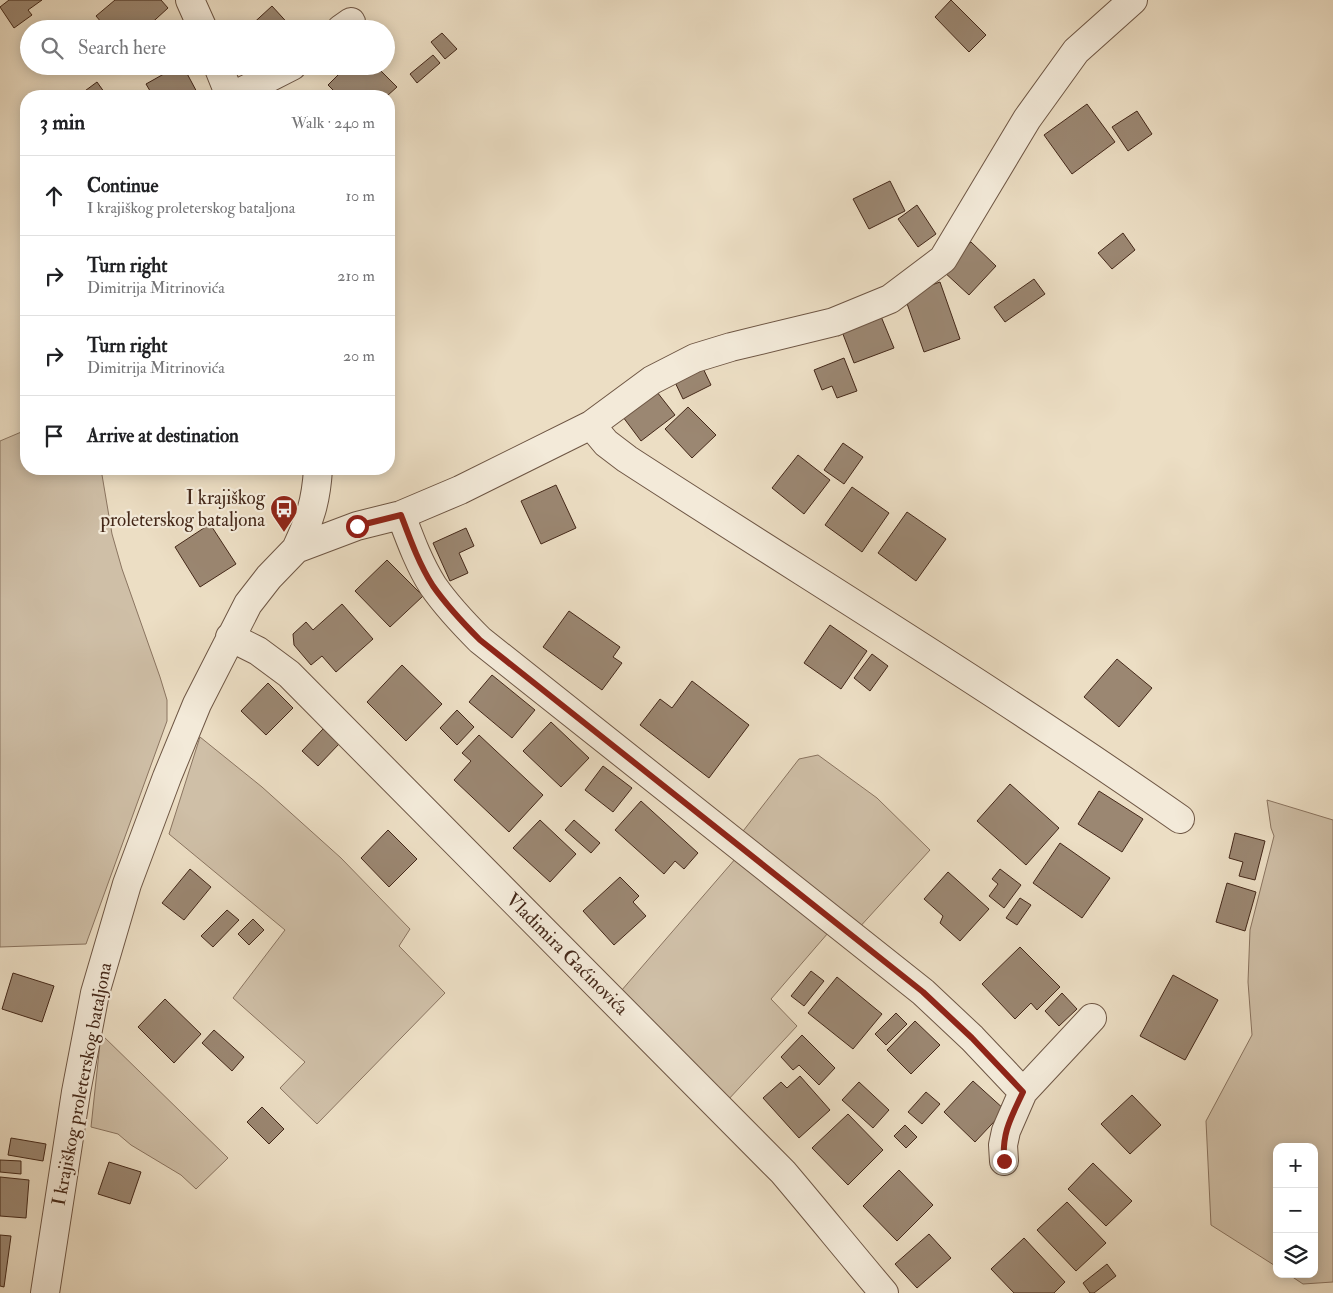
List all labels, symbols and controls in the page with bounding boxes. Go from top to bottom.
search box [20,20,395,75]
icon: search [38,34,66,62]
text: Search here [78,36,166,60]
text: 3 min [40,109,85,136]
text: Walk · 240 m [291,113,375,133]
text: Continue [87,174,158,198]
icon: ahead [40,182,68,210]
text: 10 m [345,186,375,206]
text: I krajiškog proleterskog bataljona [87,198,295,218]
text: Turn right [87,254,167,278]
icon: right [40,262,68,290]
text: 210 m [337,266,375,286]
text: Dimitrija Mitrinovića [87,278,225,298]
text: Turn right [87,334,167,358]
icon: right [40,342,68,370]
text: 20 m [343,346,375,366]
text: Dimitrija Mitrinovića [87,358,225,378]
icon: arrive [40,422,68,450]
text: Arrive at destination [87,424,239,448]
place label: I krajiškog proleterskog bataljona [100,486,266,533]
bus stop icon: I krajiškog proleterskog bataljona [269,494,299,533]
route start [346,515,369,538]
street label: Vladimira Gaćinovića [501,888,633,1020]
street label: I krajiškog proleterskog bataljona [47,960,118,1208]
map controls [1273,1143,1318,1278]
button: + [1273,1143,1318,1188]
route end [993,1150,1016,1173]
button: − [1273,1188,1318,1233]
button: layers [1273,1233,1318,1278]

